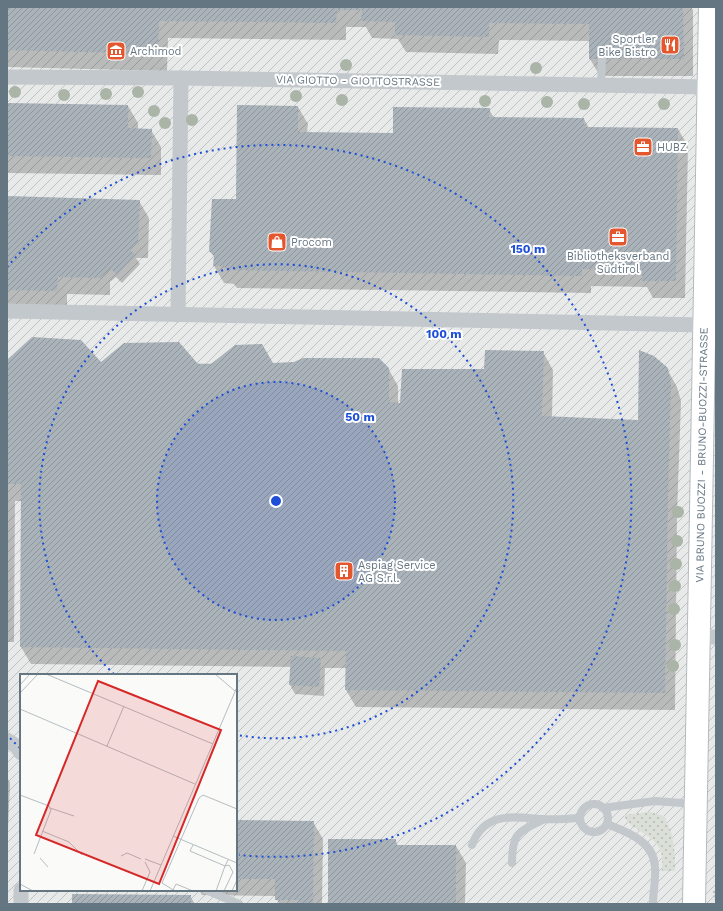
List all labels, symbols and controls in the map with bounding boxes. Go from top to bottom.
place label: Sportler Bike Bistro [598,33,657,59]
restaurant icon: Sportler Bike Bistro [659,34,681,56]
museum icon: Archimod [105,40,127,62]
place label: Archimod [130,45,181,58]
street label: VIA GIOTTO - GIOTTOSTRASSE [276,73,440,89]
office icon: HUBZ [632,136,654,158]
place label: HUBZ [657,141,687,154]
office icon: Bibliotheksverband Südtirol [607,226,629,248]
shop icon: Procom [266,231,288,253]
place label: Procom [291,236,332,249]
text: 150 m [511,242,545,256]
place label: Bibliotheksverband Südtirol [567,250,669,276]
text: 100 m [426,327,462,341]
street label: VIA BRUNO BUOZZI - BRUNO-BUOZZI-STRASSE [693,327,711,583]
text: 50 m [345,410,375,424]
centre of rings [269,494,283,508]
place label: Aspiag Service AG S.r.l. [358,559,436,585]
building icon: Aspiag Service AG S.r.l. [333,560,355,582]
inset map [20,674,237,891]

